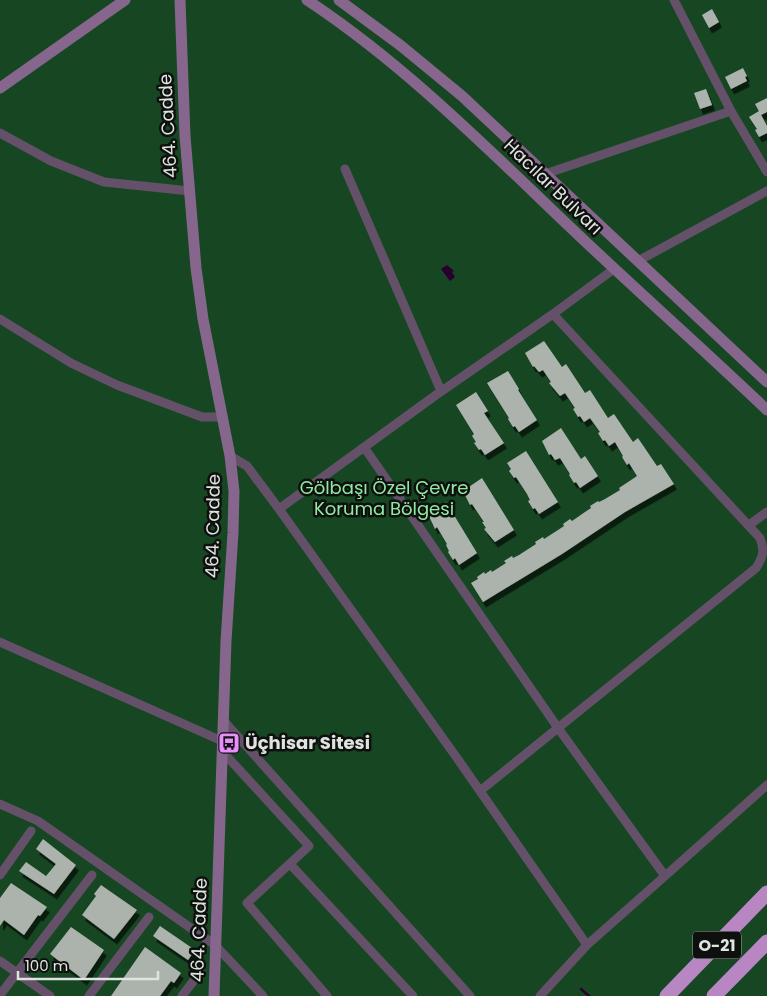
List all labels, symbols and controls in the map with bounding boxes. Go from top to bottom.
street label: 464. Cadde [152,73,183,179]
street label: Hacılar Bulvarı [498,133,608,240]
street label: 464. Cadde [199,474,226,578]
park label: Gölbaşı Özel Çevre Koruma Bölgesi [300,475,468,521]
place label: Üçhisar Sitesi [245,730,370,755]
bus stop icon: Üçhisar Sitesi [217,731,241,755]
street label: 464. Cadde [184,877,213,983]
road number: O-21 [693,932,741,958]
scale bar [18,948,158,980]
text: 100 m [25,955,68,976]

